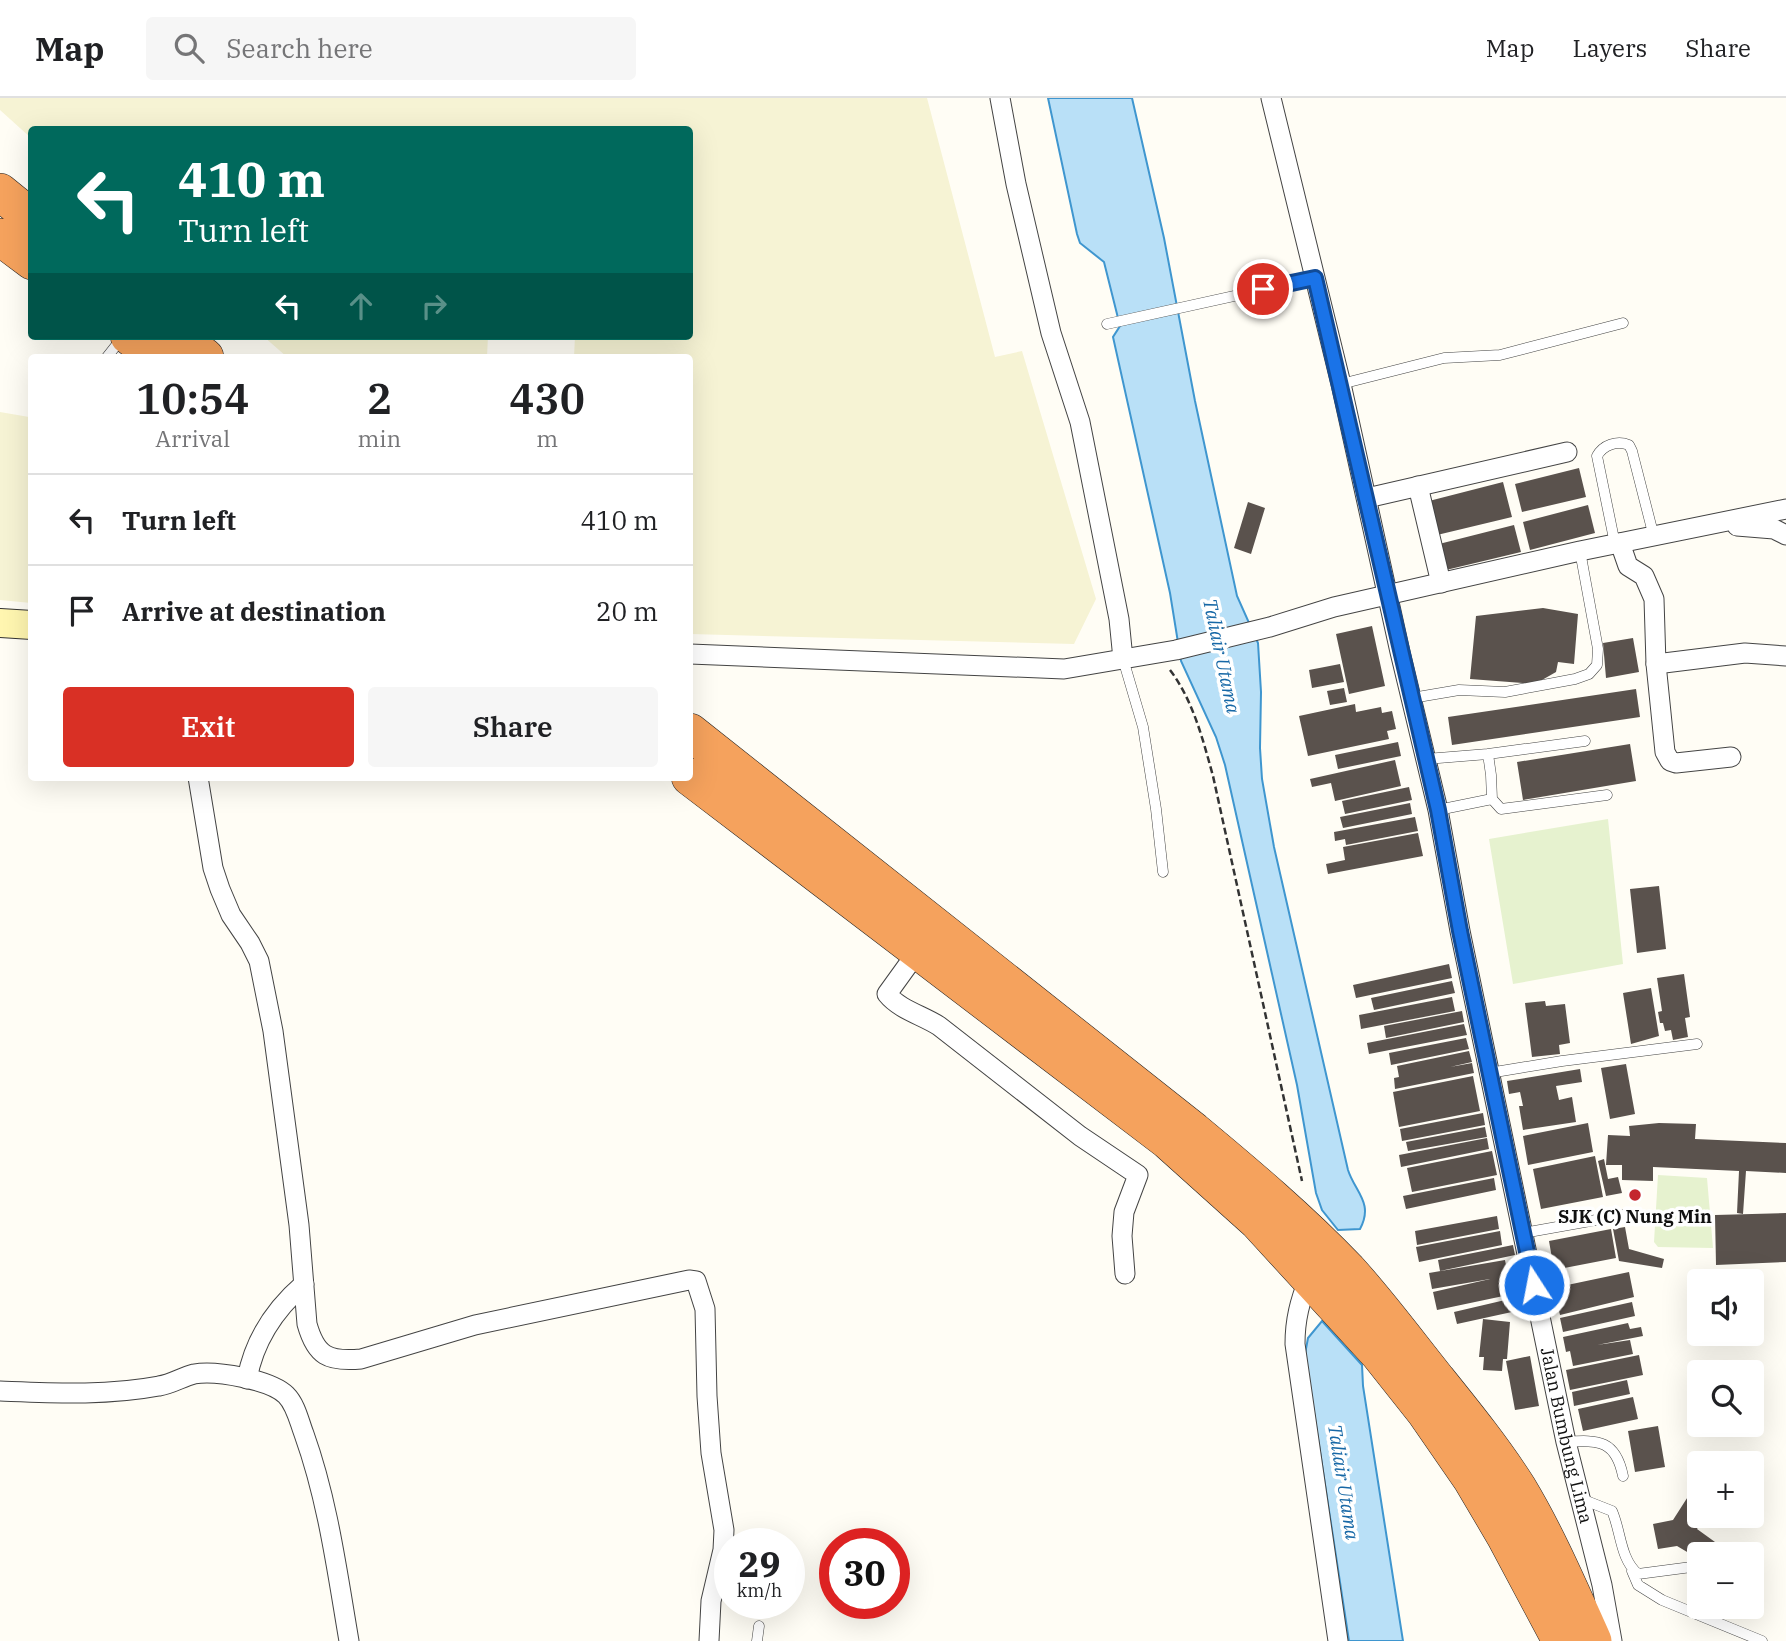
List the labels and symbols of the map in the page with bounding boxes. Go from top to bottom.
pin [1233,259,1293,319]
water label: Taliair Utama [1198,596,1246,716]
marker: SJK (C) Nung Min [1627,1187,1643,1203]
place label: SJK (C) Nung Min [1558,1205,1712,1228]
position arrow [1497,1248,1571,1322]
street label: Jalan Bumbung Lima [1536,1345,1598,1526]
water label: Taliair Utama [1323,1422,1365,1542]
speed limit sign: 30 [819,1528,910,1619]

